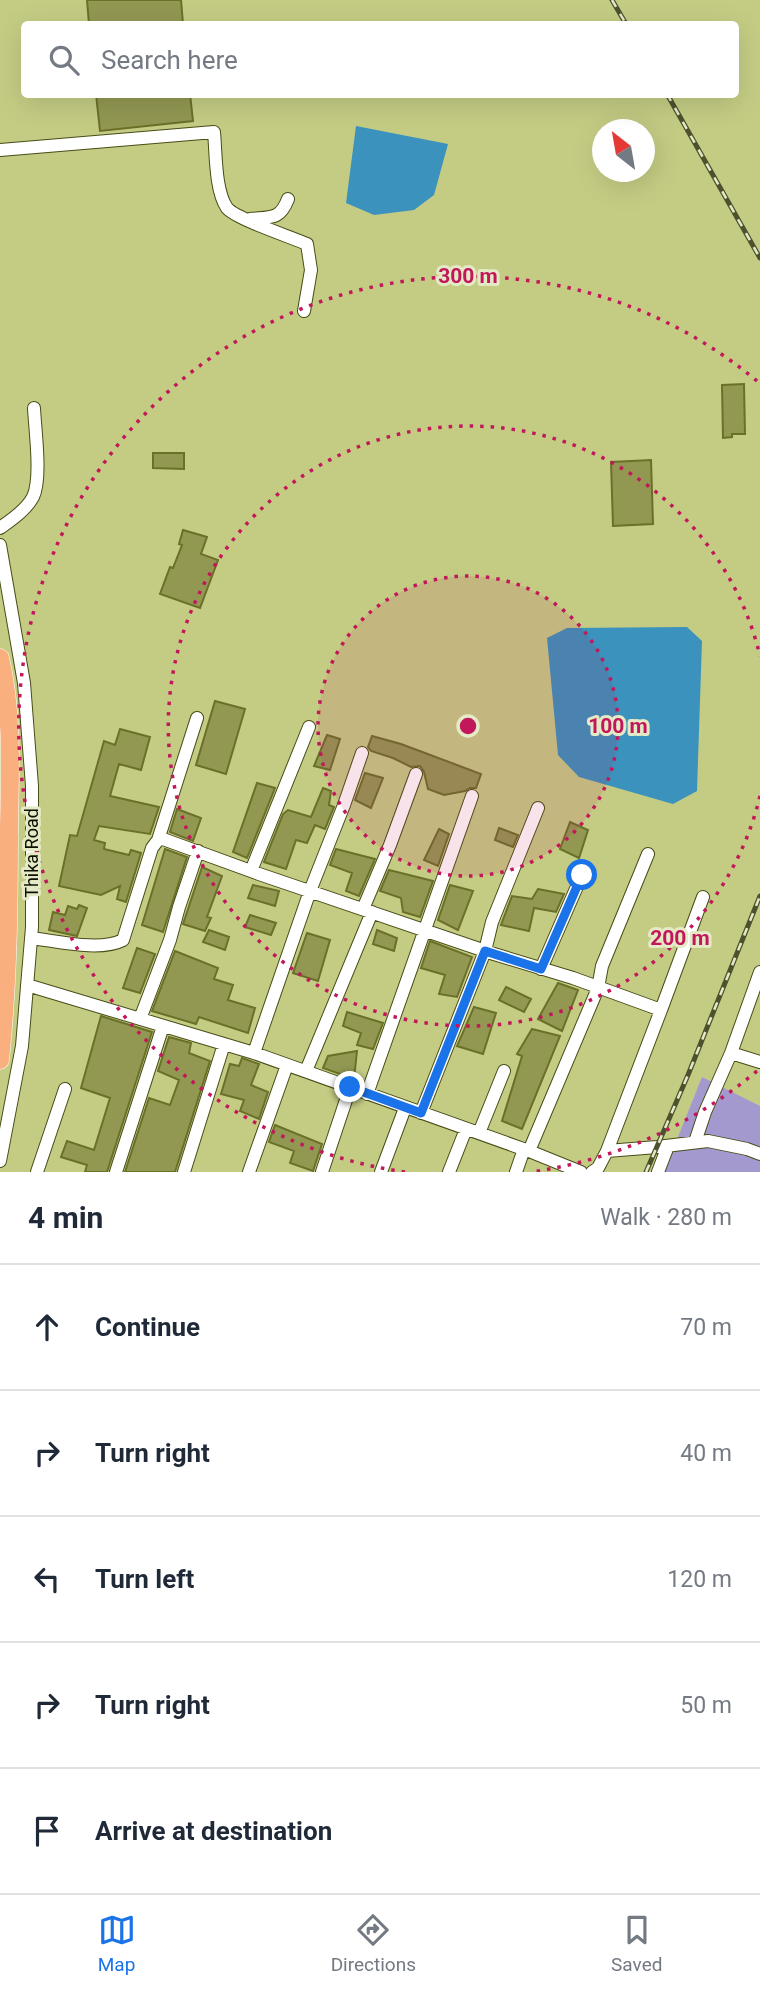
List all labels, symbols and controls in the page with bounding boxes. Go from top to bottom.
search box [21,21,739,98]
icon: search [45,41,83,79]
text: Search here [101,45,238,75]
north arrow [592,119,655,182]
text: 300 m [438,264,498,288]
centre of rings [456,714,480,738]
text: 100 m [588,714,648,738]
street label: Thika Road [21,808,42,898]
route start [566,859,597,890]
text: 200 m [650,926,710,950]
route end [334,1071,365,1102]
text: 4 min [28,1200,103,1235]
text: Walk · 280 m [600,1204,732,1231]
icon: ahead [28,1308,66,1346]
text: Continue [95,1312,200,1342]
text: 70 m [680,1314,732,1341]
icon: right [28,1434,66,1472]
text: Turn right [95,1438,210,1468]
text: 40 m [680,1440,732,1467]
icon: left [28,1560,66,1598]
text: Turn left [95,1564,194,1594]
text: 120 m [667,1566,732,1593]
icon: right [28,1686,66,1724]
text: Turn right [95,1690,210,1720]
text: 50 m [680,1692,732,1719]
icon: arrive [28,1812,66,1850]
text: Arrive at destination [95,1816,332,1846]
tab: Map [98,1911,136,1976]
tab: Directions [331,1911,416,1976]
tab: Saved [611,1911,662,1976]

